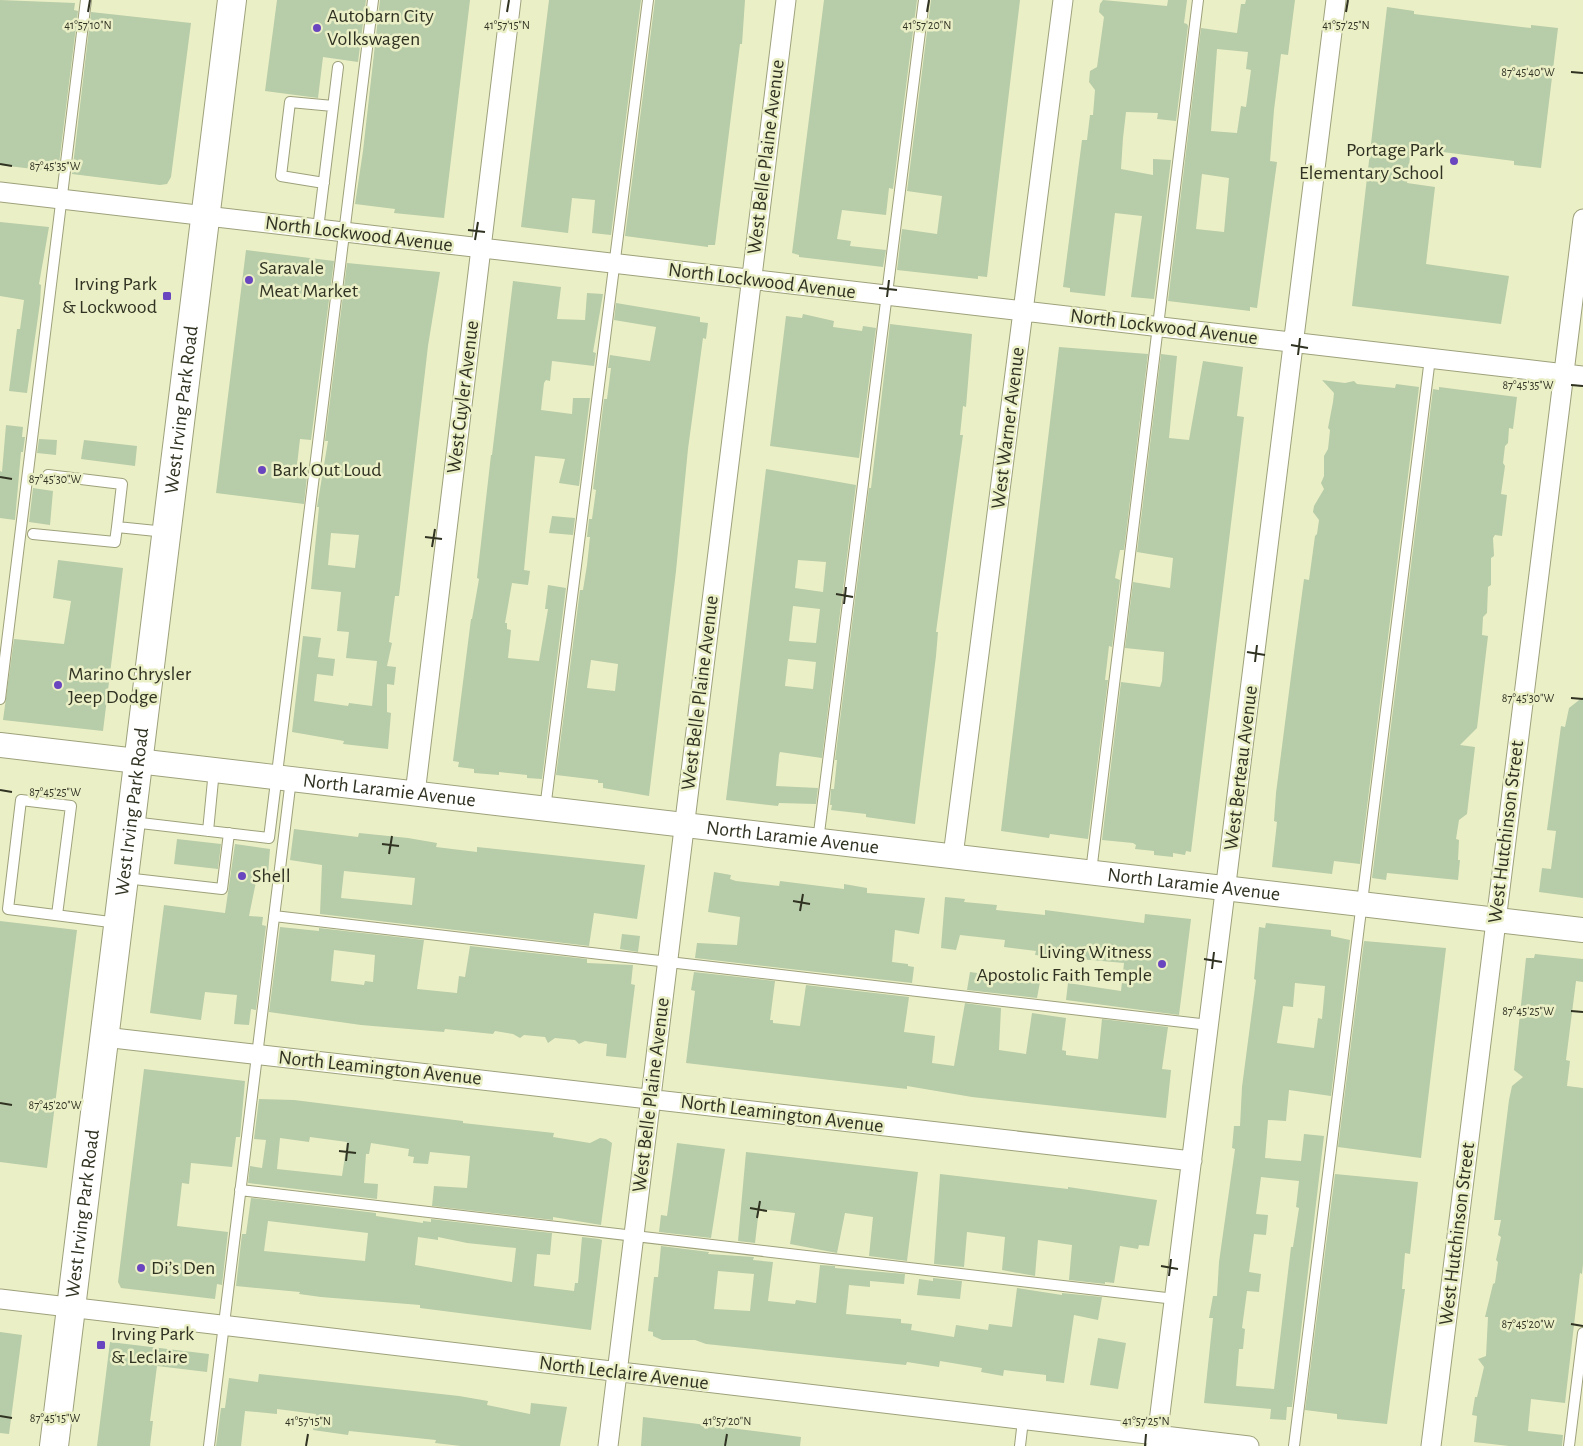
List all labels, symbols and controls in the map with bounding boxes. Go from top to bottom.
place label: Autobarn City Volkswagen [327,6,434,49]
text: 41°57'10"N [64,19,112,31]
text: 41°57'15"N [484,19,530,31]
text: 41°57'20"N [903,19,951,31]
text: 41°57'25"N [1322,19,1370,31]
marker: Autobarn City Volkswagen [311,22,323,34]
street label: West Belle Plaine Avenue [744,59,788,255]
text: 87°45'40"W [1501,66,1555,78]
place label: Portage Park Elementary School [1299,140,1444,183]
marker: Portage Park Elementary School [1448,155,1460,167]
text: 87°45'35"W [29,160,81,172]
street label: North Lockwood Avenue [264,213,454,255]
place label: Saravale Meat Market [259,258,359,301]
street label: North Lockwood Avenue [667,260,857,302]
place label: Irving Park & Lockwood [62,274,157,317]
marker: Saravale Meat Market [243,274,255,286]
marker: Irving Park & Lockwood [161,290,173,302]
street label: North Lockwood Avenue [1069,306,1259,348]
street label: West Cuyler Avenue [444,319,482,475]
street label: West Irving Park Road [161,324,202,495]
street label: West Warner Avenue [988,346,1028,510]
text: 87°45'35"W [1502,379,1554,391]
place label: Bark Out Loud [272,460,382,480]
marker: Bark Out Loud [256,464,268,476]
text: 87°45'30"W [29,473,82,485]
street label: West Belle Plaine Avenue [678,595,722,791]
place label: Marino Chrysler Jeep Dodge [68,664,192,707]
marker: Marino Chrysler Jeep Dodge [52,679,64,691]
street label: West Berteau Avenue [1221,684,1261,852]
text: 87°45'30"W [1502,692,1555,704]
street label: West Irving Park Road [112,726,152,897]
street label: West Hutchinson Street [1485,739,1527,925]
street label: North Laramie Avenue [302,770,477,811]
text: 87°45'25"W [29,786,81,798]
street label: North Laramie Avenue [705,818,880,858]
street label: North Laramie Avenue [1106,864,1281,905]
place label: Shell [252,866,291,886]
marker: Shell [236,870,248,882]
place label: Living Witness Apostolic Faith Temple [976,942,1152,985]
marker: Living Witness Apostolic Faith Temple [1156,958,1168,970]
street label: West Belle Plaine Avenue [629,997,673,1193]
text: 87°45'25"W [1502,1005,1554,1017]
street label: North Leamington Avenue [277,1047,483,1089]
street label: North Leamington Avenue [679,1092,885,1136]
text: 87°45'20"W [28,1099,82,1111]
street label: West Irving Park Road [62,1128,103,1299]
street label: West Hutchinson Street [1436,1141,1478,1327]
place label: Di’s Den [151,1258,215,1278]
marker: Di’s Den [135,1262,147,1274]
text: 87°45'20"W [1501,1318,1555,1330]
place label: Irving Park & Leclaire [111,1324,194,1367]
marker: Irving Park & Leclaire [95,1339,107,1351]
street label: North Leclaire Avenue [538,1353,710,1393]
text: 87°45'15"W [30,1412,80,1424]
text: 41°57'15"N [285,1415,331,1427]
text: 41°57'20"N [703,1415,751,1427]
text: 41°57'25"N [1122,1415,1170,1427]

